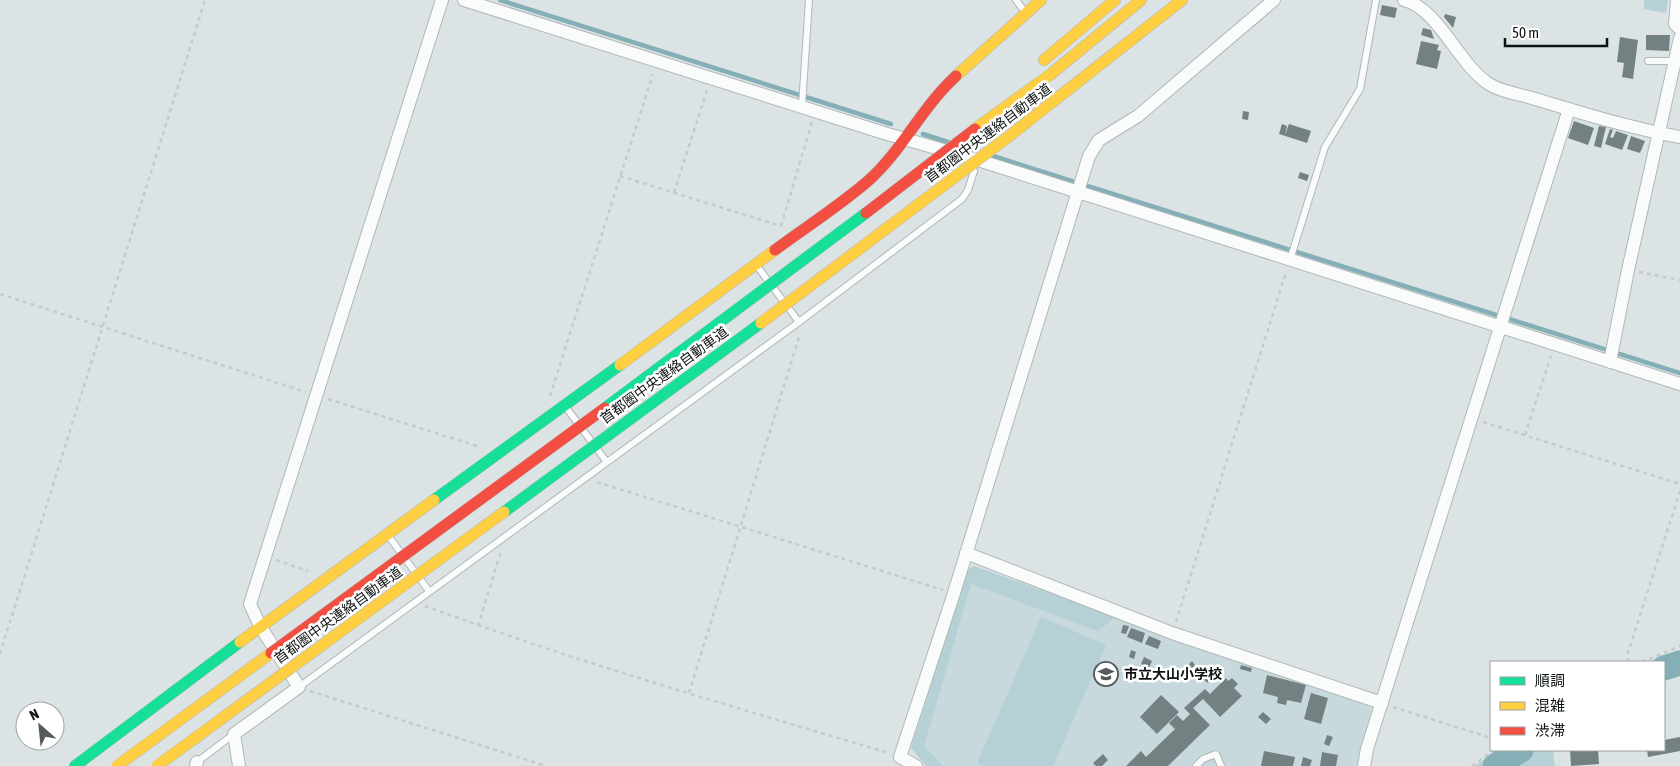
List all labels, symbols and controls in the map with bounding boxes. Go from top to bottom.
scale bar [1505,15,1608,47]
text: 50 m [1512,24,1539,41]
street label: 首都圏中央連絡自動車道 [922,80,1054,186]
street label: 首都圏中央連絡自動車道 [597,323,731,427]
street label: 首都圏中央連絡自動車道 [271,563,405,667]
school or university icon: 市立大山小学校 [1093,661,1119,687]
legend [1490,661,1665,751]
place label: 市立大山小学校 [1124,666,1222,682]
text: 順調 [1535,672,1565,689]
text: 混雑 [1535,697,1565,714]
north arrow [15,701,65,751]
text: N [27,705,41,723]
text: 渋滞 [1535,722,1565,739]

